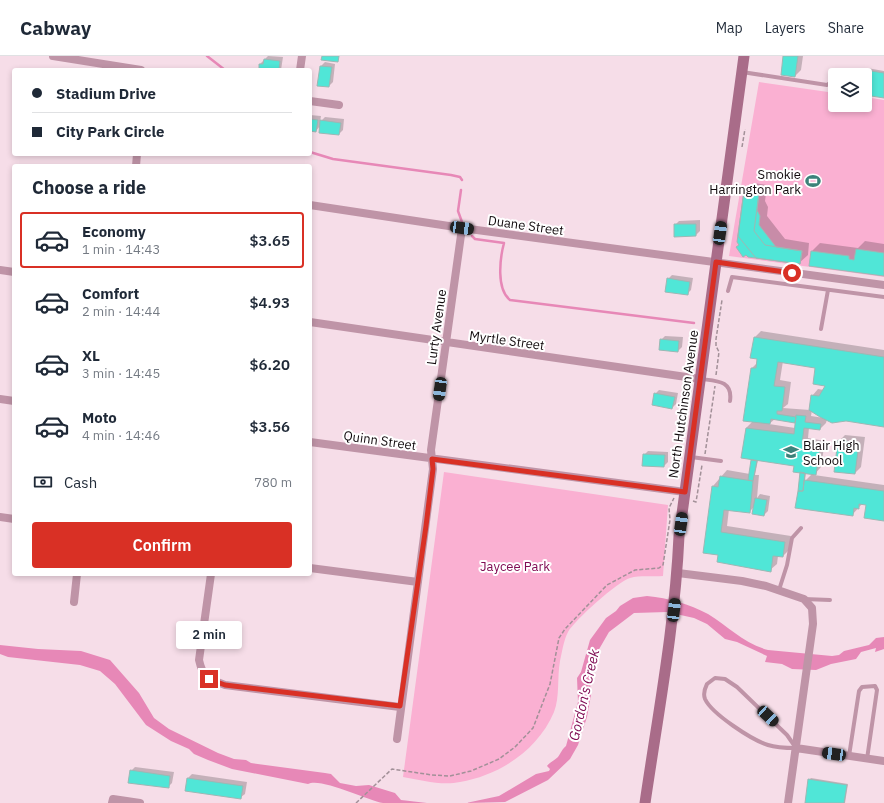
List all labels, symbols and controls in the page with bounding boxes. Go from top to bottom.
text: Cabway [20,16,91,40]
text: Map [716,19,743,37]
text: Layers [765,19,806,37]
text: Share [828,19,864,37]
map controls [828,68,872,112]
button: layers [828,68,872,112]
text: Stadium Drive [56,84,156,103]
text: City Park Circle [56,122,165,141]
place label: Smokie Harrington Park [709,166,801,198]
sports icon: Smokie Harrington Park [804,172,822,190]
text: Choose a ride [32,176,146,199]
street label: Duane Street [487,212,565,239]
car [449,220,475,236]
car [712,220,728,246]
icon: car [34,222,70,258]
text: Economy [82,222,146,241]
text: $3.65 [250,231,290,250]
text: 1 min · 14:43 [82,241,160,258]
route start [783,264,801,282]
icon: car [34,284,70,320]
text: Comfort [82,284,139,303]
street label: Lurty Avenue [423,288,450,366]
text: $4.93 [250,293,290,312]
text: 2 min · 14:44 [82,303,160,320]
street label: Myrtle Street [468,327,546,354]
street label: North Hutchinson Avenue [665,329,702,479]
icon: car [34,346,70,382]
text: XL [82,346,100,365]
text: $6.20 [250,355,290,374]
text: 3 min · 14:45 [82,365,160,382]
car [432,376,448,402]
icon: car [34,408,70,444]
text: Moto [82,408,117,427]
text: $3.56 [250,417,290,436]
text: 4 min · 14:46 [82,427,160,444]
street label: Quinn Street [342,427,417,454]
place label: Blair High School [803,437,860,469]
school or university icon: Blair High School [782,443,800,461]
icon: cash [32,471,54,493]
text: Cash [64,473,97,492]
text: 780 m [254,474,292,491]
car [673,511,689,537]
button: Confirm [32,522,292,568]
park label: Jaycee Park [480,558,550,575]
car [667,597,681,623]
callout: 2 min [176,621,242,649]
text: 2 min [192,626,226,643]
water label: Gordon's Creek [565,647,603,743]
route end [200,670,218,688]
car [755,703,781,729]
car [821,746,847,762]

